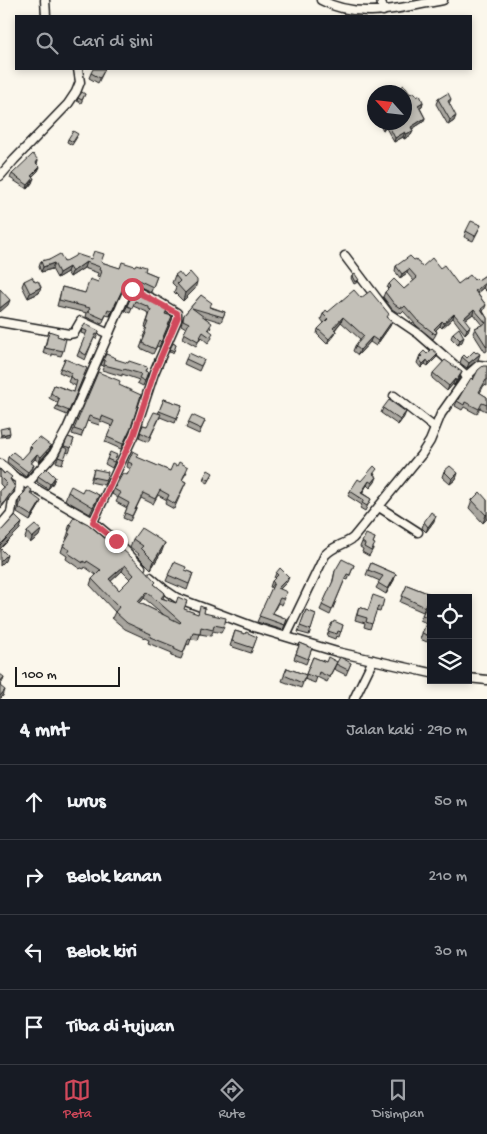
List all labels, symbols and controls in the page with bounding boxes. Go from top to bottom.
search box [15,15,472,70]
icon: search [33,29,61,57]
text: Cari di sini [73,31,153,54]
north arrow [367,85,412,130]
route start [121,278,144,301]
route end [105,530,128,553]
map controls [427,594,472,684]
button: locate [427,594,472,639]
button: layers [427,639,472,684]
scale bar [15,664,120,687]
text: 100 m [22,667,57,684]
text: 4 mnt [20,719,68,744]
text: Jalan kaki · 290 m [347,722,467,741]
icon: ahead [20,788,48,816]
text: Lurus [67,791,106,814]
text: 50 m [434,793,467,812]
icon: right [20,863,48,891]
text: Belok kanan [67,866,161,889]
text: 210 m [428,868,467,887]
icon: left [20,938,48,966]
text: Belok kiri [67,941,137,964]
text: 30 m [434,943,467,962]
icon: arrive [20,1013,48,1041]
text: Tiba di tujuan [67,1016,174,1039]
tab: Peta [63,1076,92,1123]
tab: Rute [218,1076,246,1123]
tab: Disimpan [372,1076,424,1123]

